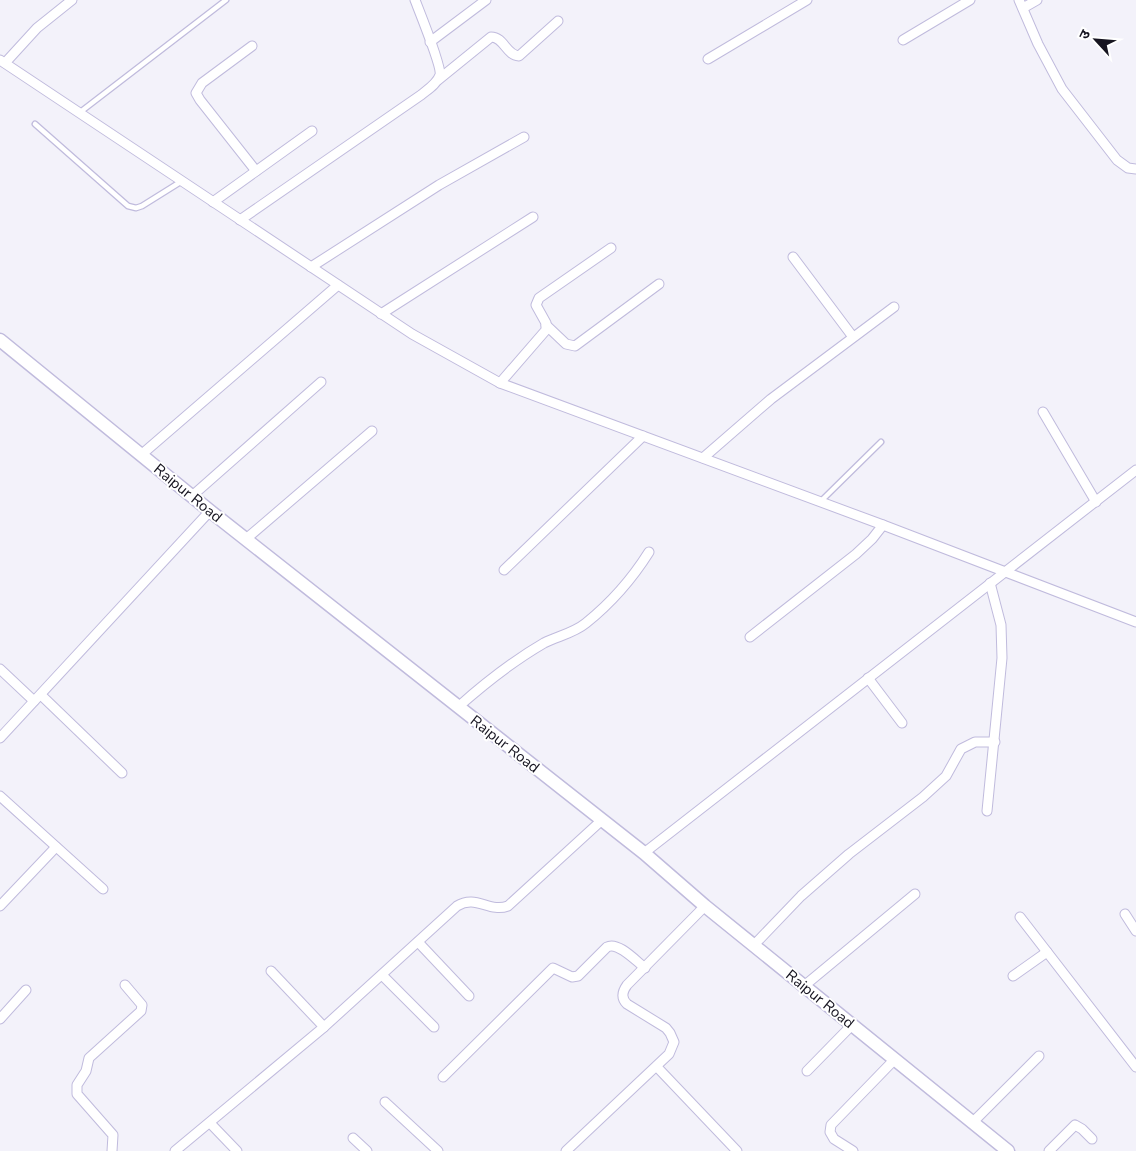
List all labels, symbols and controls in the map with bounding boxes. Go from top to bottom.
north arrow [1071,15,1121,65]
text: उ [1074,26,1095,42]
street label: Raipur Road [150,459,226,527]
street label: Raipur Road [466,711,544,777]
street label: Raipur Road [782,965,858,1033]

